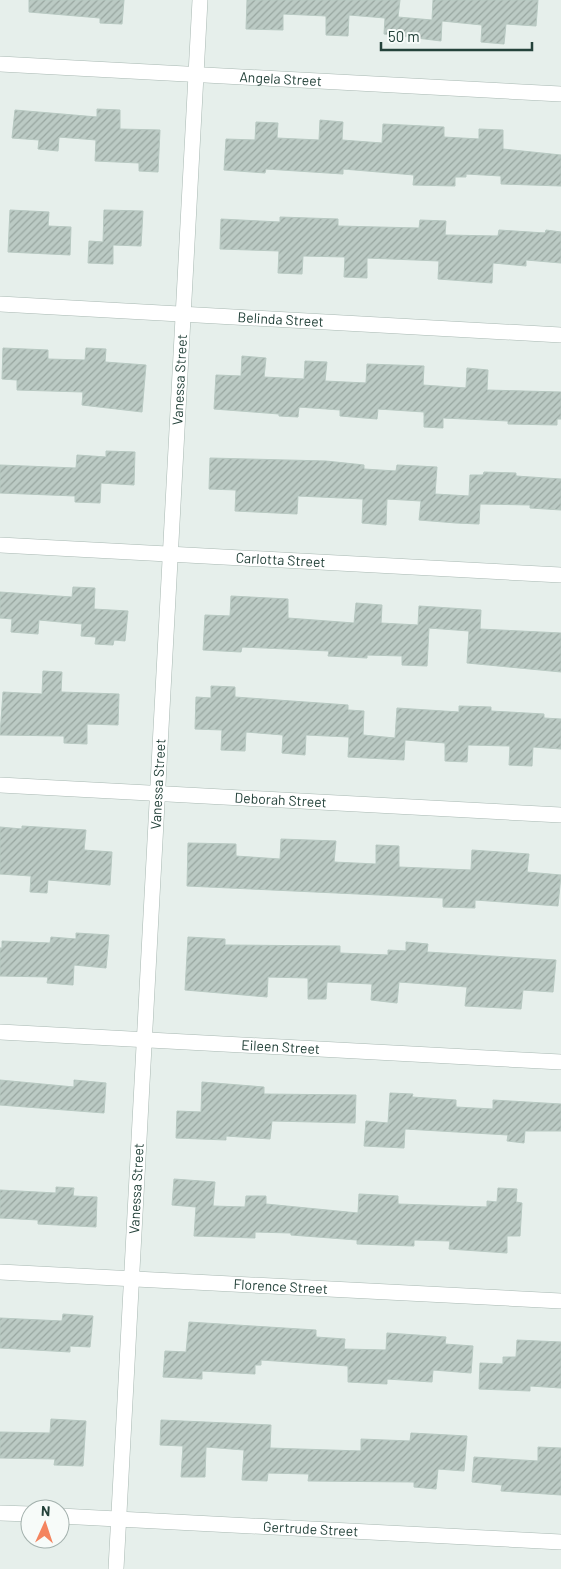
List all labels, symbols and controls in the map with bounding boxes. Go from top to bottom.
scale bar [381,20,532,52]
text: 50 m [388,27,420,45]
street label: Angela Street [239,68,322,89]
street label: Belinda Street [237,308,324,330]
street label: Vanessa Street [168,334,190,426]
street label: Carlotta Street [235,549,326,570]
street label: Vanessa Street [147,738,168,830]
street label: Deborah Street [234,789,327,810]
street label: Eileen Street [241,1036,320,1057]
street label: Vanessa Street [125,1143,147,1234]
street label: Florence Street [233,1275,328,1297]
north arrow [20,1499,70,1549]
text: N [41,1502,51,1519]
street label: Gertrude Street [263,1518,359,1539]

